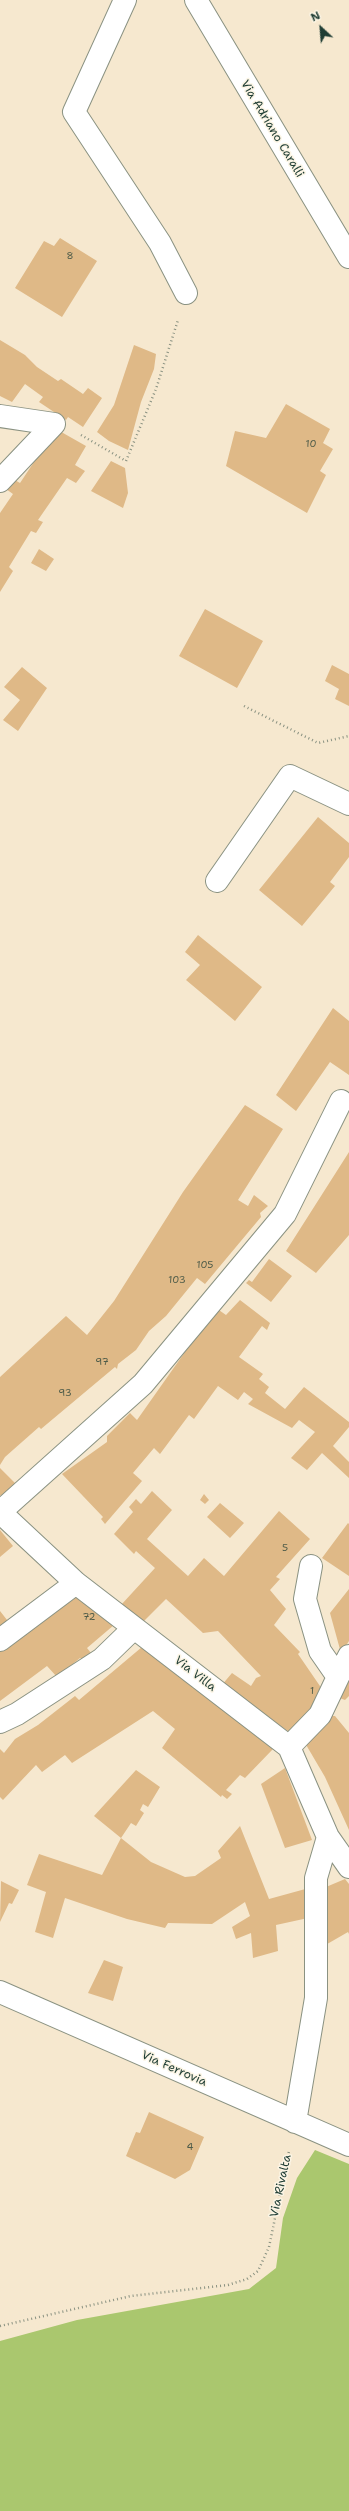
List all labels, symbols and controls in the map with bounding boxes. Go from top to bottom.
north arrow [301,8,341,48]
text: N [308,8,323,25]
street label: Via Adriano Caralli [237,78,307,180]
house number: 8 [67,250,73,262]
house number: 10 [306,438,316,450]
house number: 105 [197,1259,213,1271]
house number: 103 [168,1274,186,1286]
house number: 97 [95,1356,109,1368]
house number: 93 [58,1387,72,1399]
house number: 5 [282,1542,288,1554]
house number: 72 [82,1611,96,1623]
street label: Via Villa [171,1653,219,1695]
house number: 1 [310,1685,314,1697]
street label: Via Ferrovia [139,2048,209,2090]
house number: 4 [187,2141,193,2153]
street label: Via Rivalta [267,2153,295,2219]

